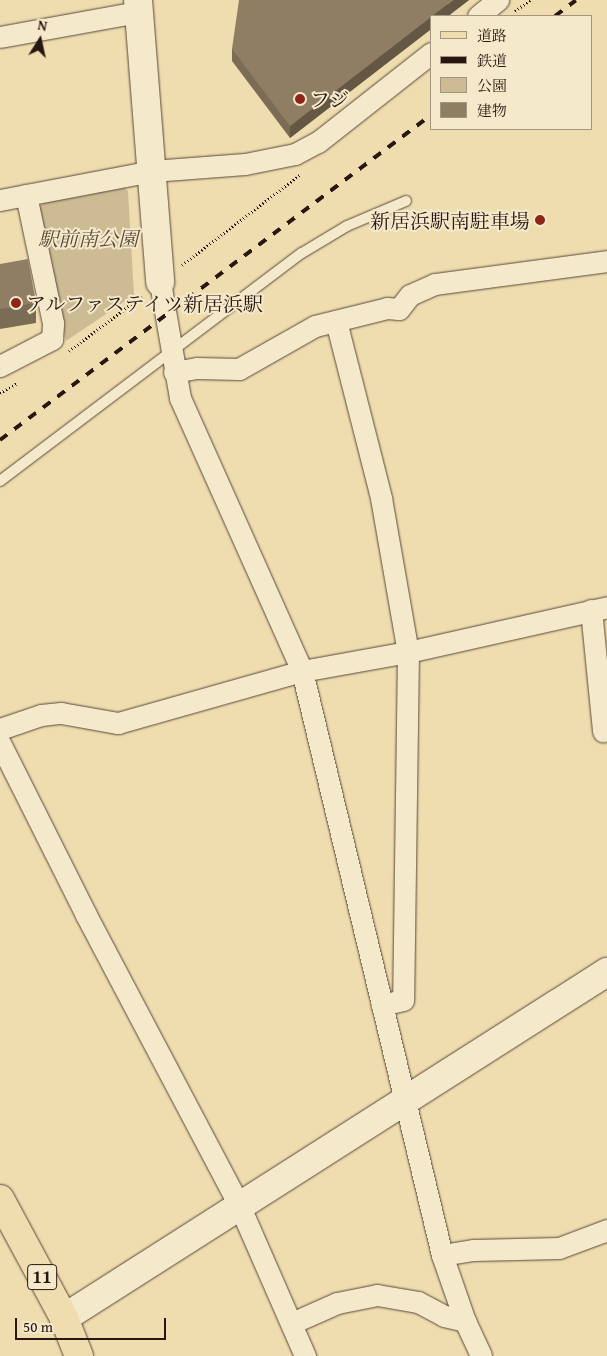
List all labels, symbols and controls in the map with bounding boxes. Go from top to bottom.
north arrow [15,15,65,65]
text: N [36,15,49,36]
legend [430,15,592,130]
text: 道路 [477,25,507,46]
text: 鉄道 [477,50,507,71]
text: 公園 [477,75,507,96]
place label: フジ [310,87,350,111]
marker: フジ [294,93,306,105]
text: 建物 [477,100,507,121]
place label: 新居浜駅南駐車場 [370,208,530,232]
marker: 新居浜駅南駐車場 [534,214,546,226]
park label: 駅前南公園 [38,226,138,250]
place label: アルファステイツ新居浜駅 [26,291,266,315]
marker: アルファステイツ新居浜駅 [10,297,22,309]
road number: 11 [27,1260,57,1294]
scale bar [18,1308,169,1340]
text: 50 m [23,1316,53,1337]

